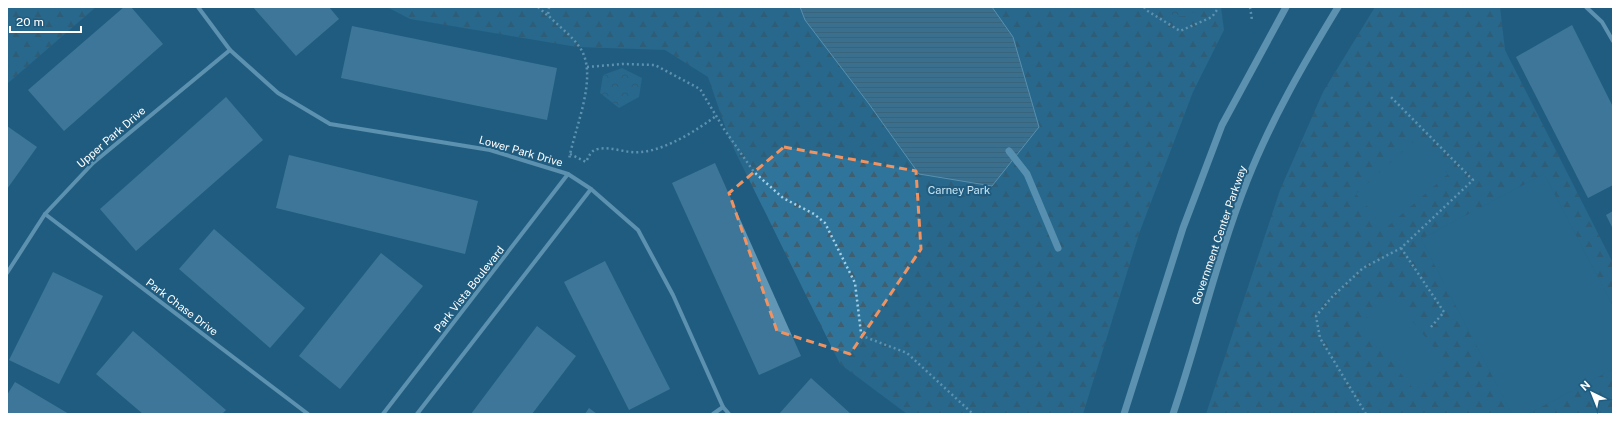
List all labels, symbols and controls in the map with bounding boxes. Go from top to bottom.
scale bar [10,8,81,34]
text: 20 m [16,15,44,29]
street label: Upper Park Drive [74,104,148,170]
street label: Lower Park Drive [478,133,564,169]
street label: Government Center Parkway [1189,164,1249,306]
park label: Carney Park [928,184,990,196]
street label: Park Vista Boulevard [432,244,506,334]
street label: Park Chase Drive [144,276,220,338]
north arrow [1572,373,1612,413]
text: N [1578,378,1592,393]

